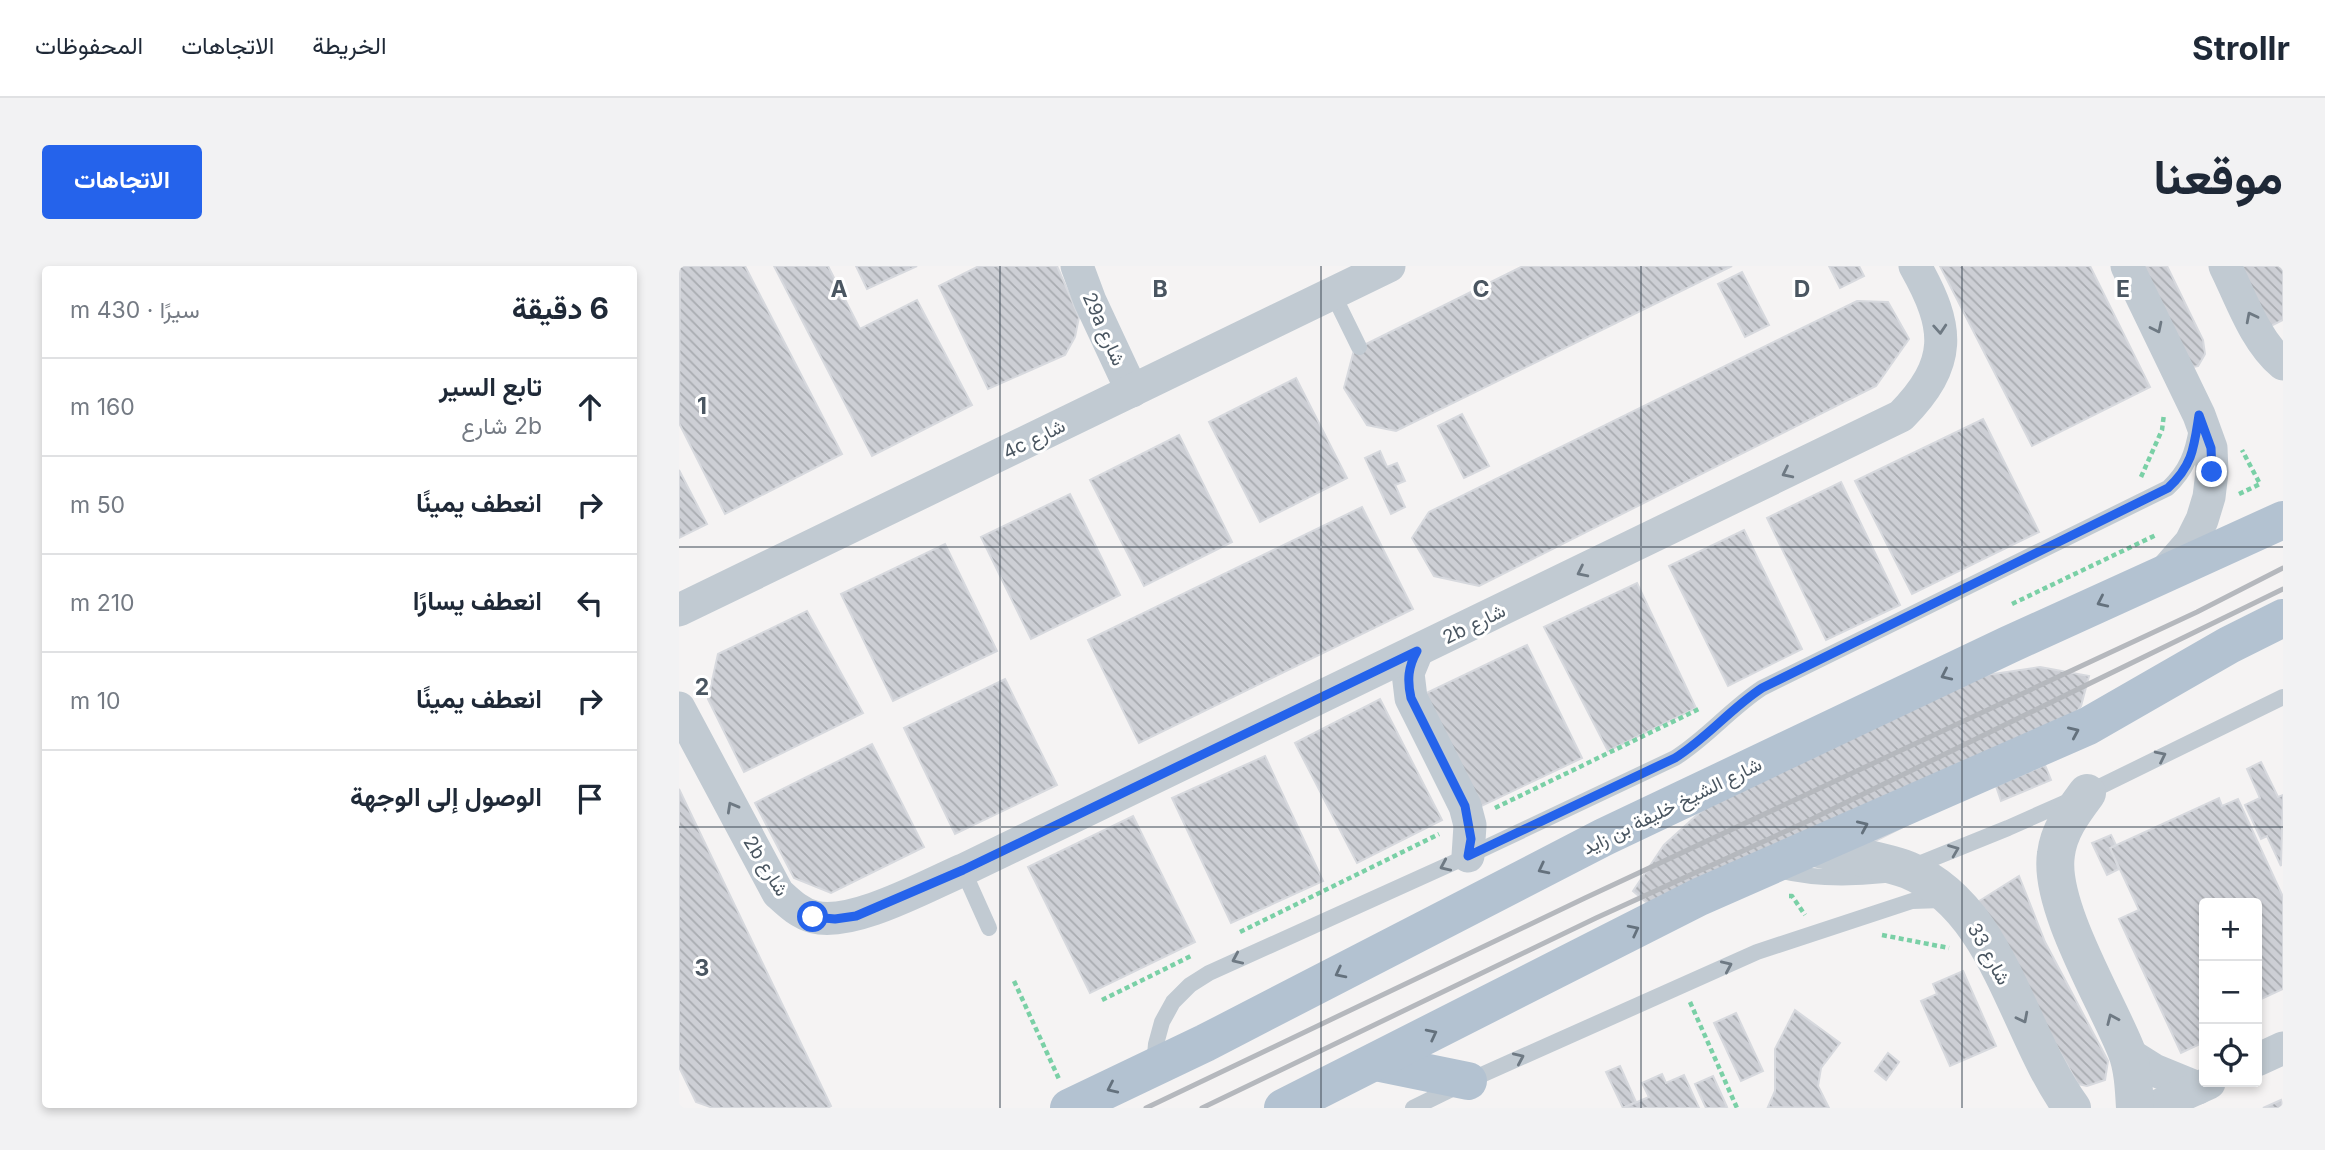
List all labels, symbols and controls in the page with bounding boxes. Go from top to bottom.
text: Strollr [2192,28,2290,68]
text: المحفوظات [35,31,143,60]
text: الاتجاهات [181,31,274,60]
text: الخريطة [312,31,387,60]
button: الاتجاهات [42,145,202,219]
text: موقعنا [2153,147,2283,206]
text: A [830,275,848,303]
text: B [1152,275,1168,303]
text: C [1472,275,1490,303]
text: D [1794,275,1810,303]
text: E [2116,275,2130,303]
street label: 29a شارع [1077,289,1130,370]
text: 6 دقيقة [512,290,609,326]
text: سيرًا · 430 m [70,296,200,324]
one-way arrow [2245,312,2259,325]
one-way arrow [2148,320,2162,333]
one-way arrow [1932,323,1947,334]
text: تابع السير [439,371,542,402]
icon: ahead [571,388,609,426]
text: 1 [697,392,707,420]
text: 160 m [70,393,135,421]
text: 2b شارع [461,412,542,440]
street label: 4c شارع [999,414,1069,465]
route end [2196,456,2227,487]
one-way arrow [1782,464,1794,478]
icon: right [571,486,609,524]
text: انعطف يمينًا [416,487,542,518]
text: 50 m [70,491,125,519]
one-way arrow [1577,563,1589,577]
icon: left [571,584,609,622]
text: انعطف يسارًا [413,585,542,616]
text: 210 m [70,589,135,617]
one-way arrow [2097,593,2110,607]
street label: 2b شارع [1439,599,1510,650]
one-way arrow [1941,666,1953,680]
text: 2 [695,673,709,701]
icon: right [571,682,609,720]
text: انعطف يمينًا [416,683,542,714]
text: 10 m [70,687,121,715]
one-way arrow [2067,726,2079,740]
one-way arrow [2154,751,2166,765]
street label: شارع الشيخ خليفة بن زايد [1579,753,1766,861]
icon: arrive [571,780,609,818]
text: الوصول إلى الوجهة [350,781,542,812]
one-way arrow [727,802,740,815]
one-way arrow [1856,820,1869,834]
street label: 2b شارع [738,832,793,901]
one-way arrow [1947,845,1959,859]
one-way arrow [1440,858,1452,872]
one-way arrow [1538,861,1550,874]
map controls [2199,898,2262,1087]
button: + [2199,898,2262,961]
route start [797,901,828,932]
street label: شارع 33 [1962,919,2015,989]
one-way arrow [1627,925,1639,939]
one-way arrow [1232,951,1244,965]
text: 3 [695,954,709,982]
one-way arrow [1720,960,1732,974]
button: − [2199,961,2262,1024]
one-way arrow [1335,965,1348,979]
one-way arrow [2014,1011,2028,1023]
one-way arrow [2106,1014,2120,1026]
button: locate [2199,1024,2262,1087]
one-way arrow [1424,1028,1437,1042]
one-way arrow [1512,1052,1524,1066]
one-way arrow [1107,1080,1119,1094]

